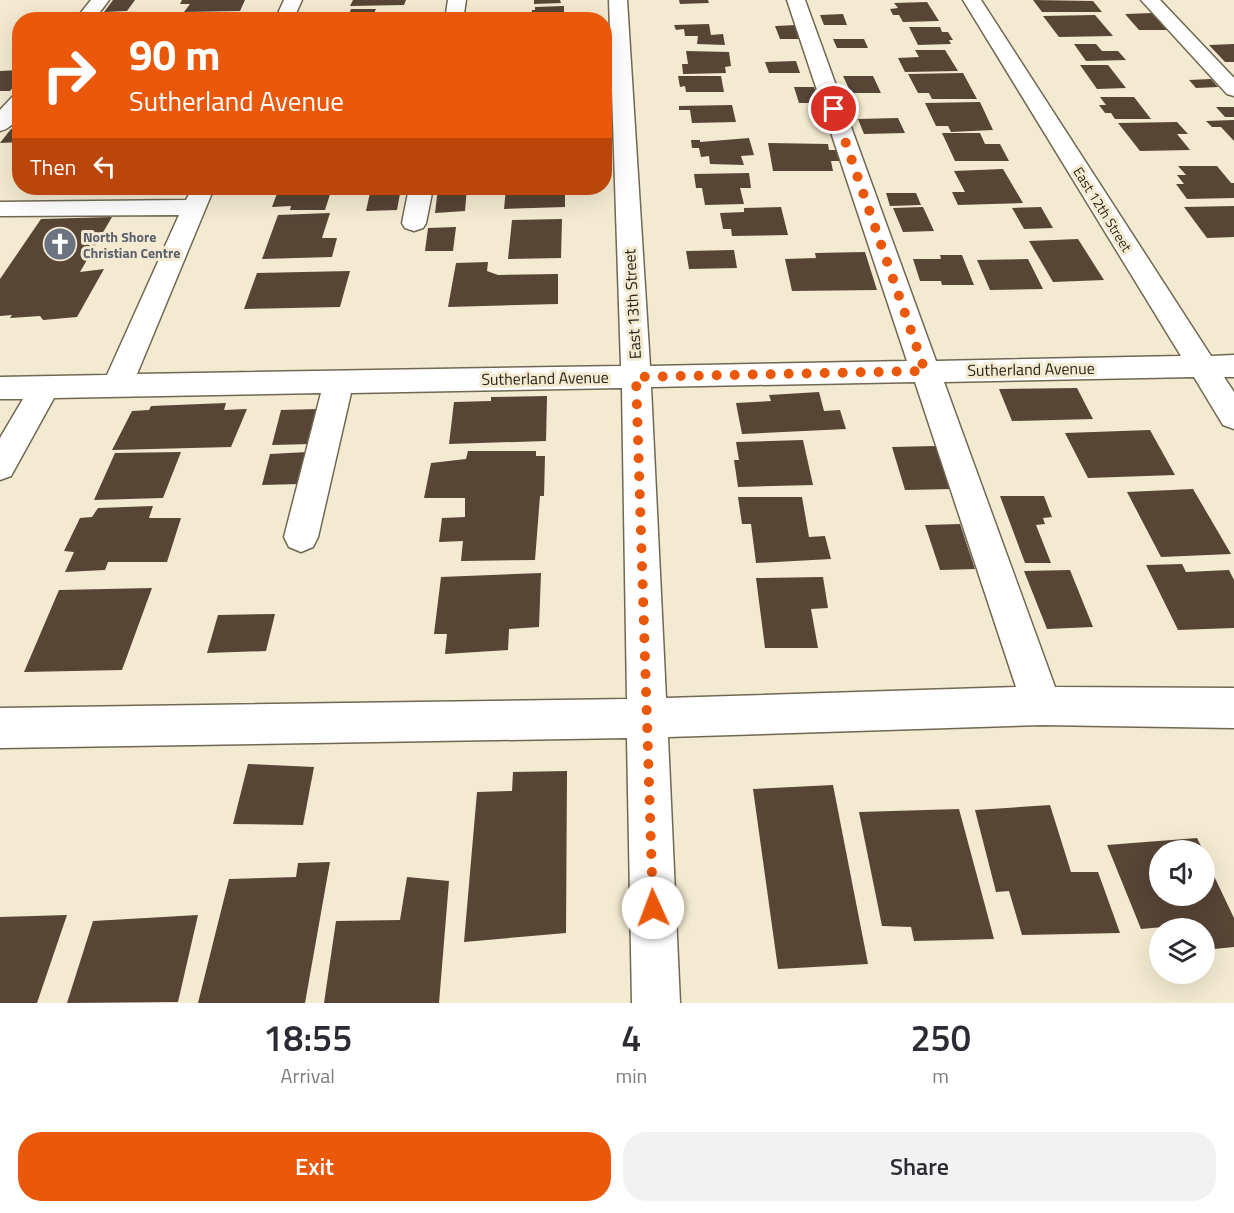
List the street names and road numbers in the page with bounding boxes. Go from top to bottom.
street label: East 12th Street [1069,162,1138,256]
street label: East 13th Street [617,248,647,360]
street label: Sutherland Avenue [967,356,1095,382]
street label: Sutherland Avenue [481,365,609,391]

